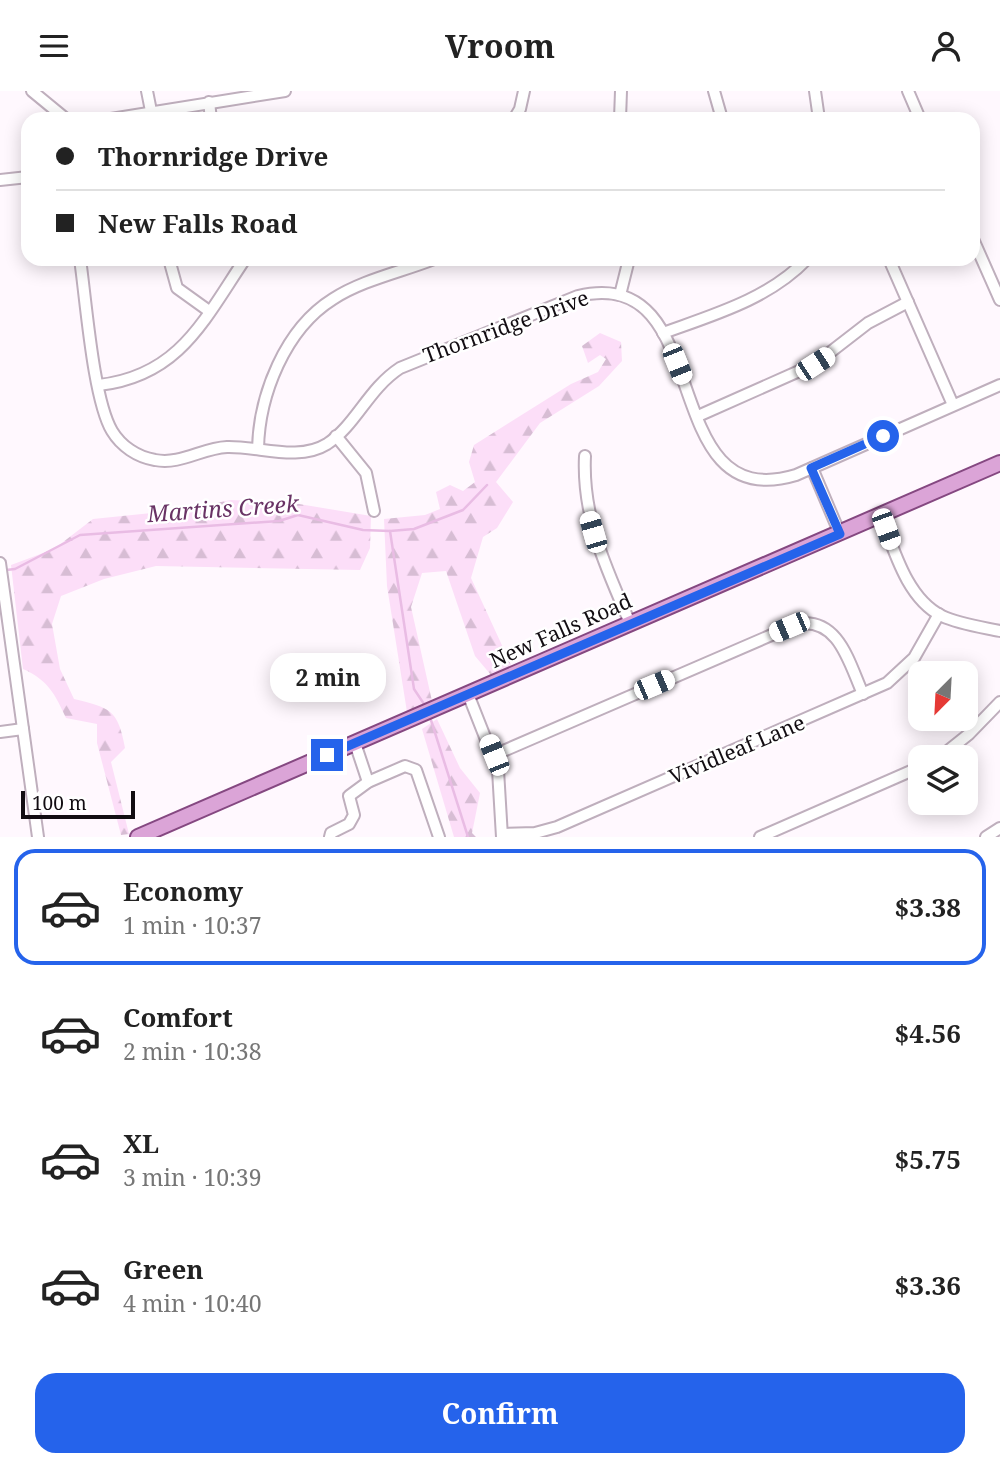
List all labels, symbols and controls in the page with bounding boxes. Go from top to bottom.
text: Vroom [445,24,555,67]
icon: menu [35,27,73,65]
icon: person [927,27,965,65]
text: Thornridge Drive [98,138,328,174]
text: New Falls Road [98,205,298,241]
street label: Thornridge Drive [419,283,592,369]
car [660,341,695,387]
car [792,344,839,384]
route start [867,420,899,452]
water label: Martins Creek [145,487,301,529]
car [869,506,904,552]
car [578,509,609,555]
street label: New Falls Road [485,586,636,674]
car [766,609,813,645]
callout: 2 min [269,653,385,703]
text: 2 min [295,661,361,693]
north arrow [908,661,978,731]
map controls [908,661,978,815]
car [631,667,678,703]
street label: Vividleaf Lane [664,708,809,790]
car [477,732,512,778]
route end [311,739,343,771]
button: layers [908,745,978,815]
scale bar [21,788,135,820]
text: 100 m [32,790,87,816]
text: Economy [123,873,243,909]
icon: car [39,876,102,939]
text: $3.38 [895,889,961,925]
text: 1 min · 10:37 [123,909,261,941]
text: Comfort [123,999,233,1035]
icon: car [39,1002,102,1065]
text: $4.56 [895,1015,961,1051]
text: 2 min · 10:38 [123,1035,261,1067]
text: XL [123,1125,159,1161]
icon: car [39,1128,102,1191]
text: $5.75 [895,1141,961,1177]
text: 3 min · 10:39 [123,1161,261,1193]
text: Green [123,1251,204,1287]
icon: car [39,1254,102,1317]
text: $3.36 [895,1267,961,1303]
text: 4 min · 10:40 [123,1287,261,1319]
button: Confirm [35,1373,965,1453]

